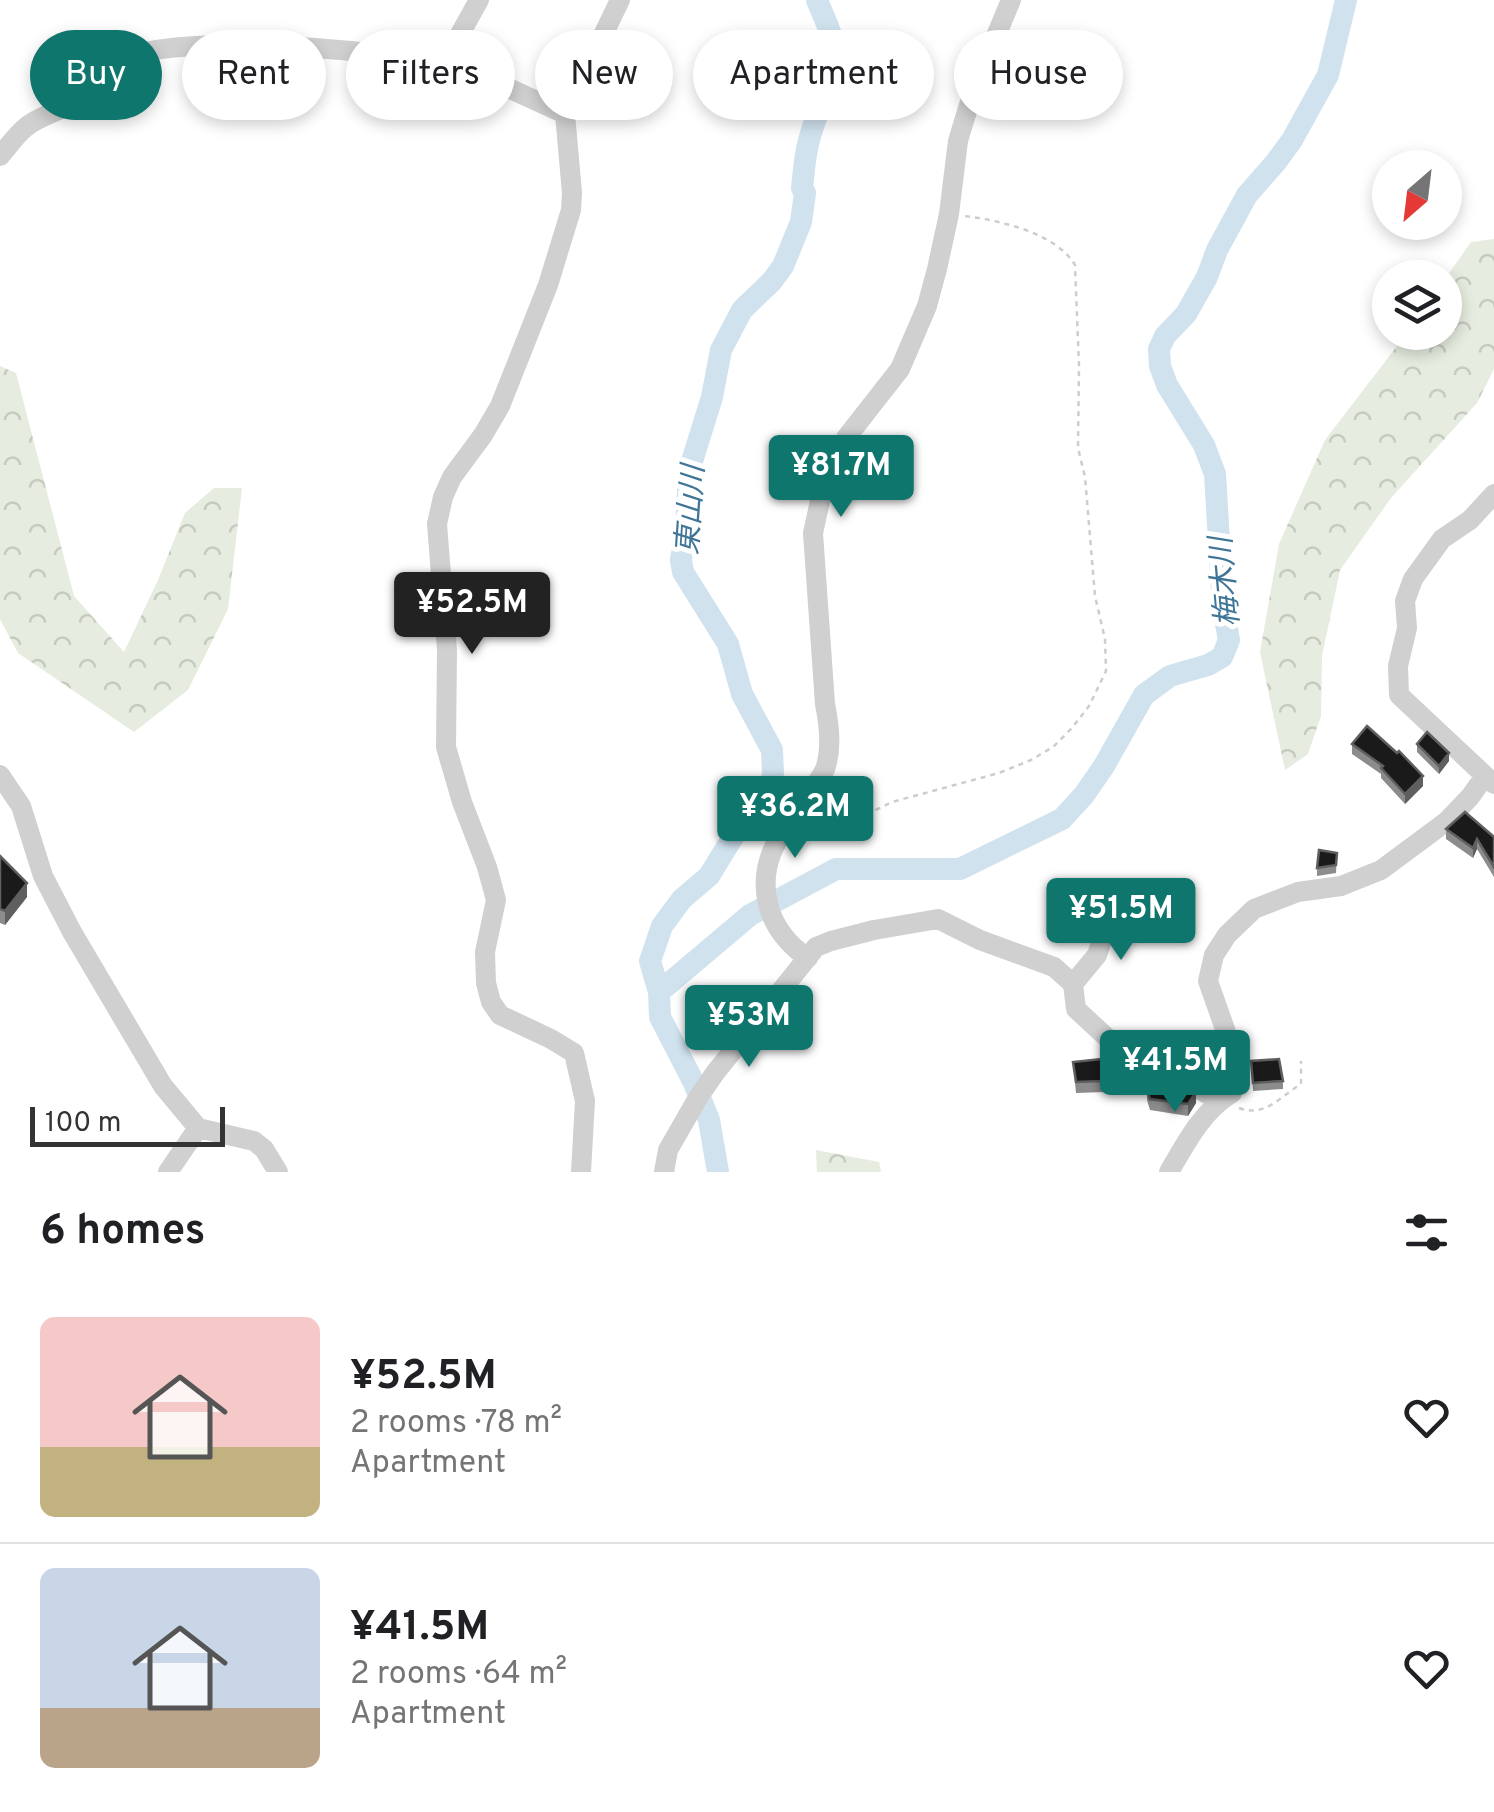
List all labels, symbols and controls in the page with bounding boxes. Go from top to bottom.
chip: Buy [30,30,162,120]
chip: Rent [182,30,326,120]
chip: Filters [346,30,515,120]
chip: New [535,30,673,120]
chip: Apartment [693,30,934,120]
chip: House [954,30,1123,120]
north arrow [1372,150,1462,240]
map controls [1372,150,1462,350]
button: layers [1372,260,1462,350]
pin: ¥81.7M [760,435,922,520]
text: ¥81.7M [791,447,891,487]
water label: 東山川 [671,461,714,556]
water label: 梅木川 [1204,532,1249,628]
pin: ¥52.5M [391,572,553,657]
text: ¥52.5M [416,584,528,624]
pin: ¥36.2M [714,776,876,861]
text: ¥36.2M [739,788,851,828]
pin: ¥51.5M [1040,878,1202,963]
text: ¥51.5M [1068,890,1174,930]
pin: ¥53M [690,985,808,1070]
text: ¥53M [707,997,791,1037]
pin: ¥41.5M [1094,1030,1256,1115]
text: ¥41.5M [1122,1042,1228,1082]
scale bar [30,1102,225,1146]
text: 100 m [45,1106,121,1142]
icon: filters [1399,1205,1454,1260]
text: 6 homes [40,1206,205,1259]
text: ¥52.5M [350,1351,497,1404]
icon: home [120,1357,240,1477]
icon: heart [1399,1390,1454,1445]
text: 2 rooms · 78 m² [350,1404,562,1444]
text: Apartment [350,1444,506,1484]
text: ¥41.5M [350,1602,489,1655]
icon: home [120,1608,240,1728]
icon: heart [1399,1641,1454,1696]
text: 2 rooms · 64 m² [350,1655,567,1695]
text: Apartment [350,1695,506,1735]

